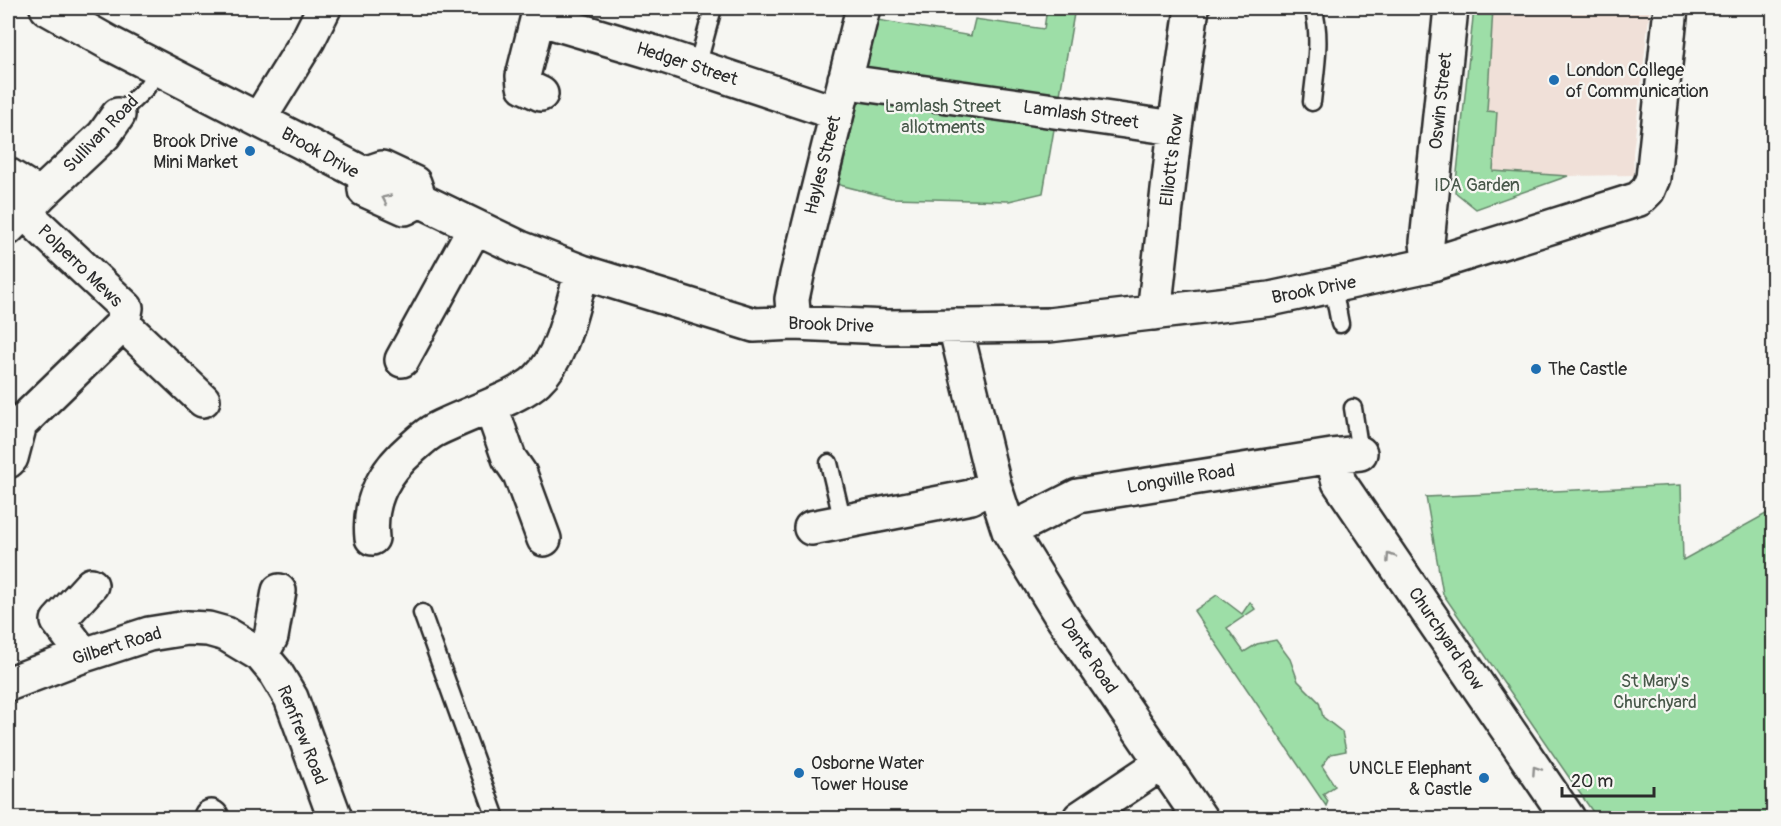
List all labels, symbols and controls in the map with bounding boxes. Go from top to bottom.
street label: Hedger Street [633,37,741,91]
street label: Oswin Street [1424,51,1458,151]
place label: London College of Communication [1566,59,1709,103]
marker: London College of Communication [1547,73,1561,87]
street label: Sullivan Road [58,90,144,178]
park label: Lamlash Street allotments [885,95,1002,139]
street label: Lamlash Street [1022,96,1141,135]
street label: Hayles Street [800,112,847,217]
street label: Elliott's Row [1155,112,1189,208]
street label: Brook Drive [277,122,363,184]
place label: Brook Drive Mini Market [153,130,239,174]
marker: Brook Drive Mini Market [243,144,257,158]
park label: IDA Garden [1434,174,1520,197]
one-way arrow [381,194,392,206]
street label: Polperro Mews [33,220,127,312]
street label: Brook Drive [1270,271,1358,309]
street label: Brook Drive [788,312,874,338]
place label: The Castle [1548,358,1627,381]
marker: The Castle [1529,362,1543,376]
street label: Longville Road [1125,459,1237,499]
one-way arrow [1386,553,1397,564]
street label: Churchyard Row [1403,583,1489,695]
street label: Dante Road [1055,614,1123,698]
street label: Gilbert Road [70,622,164,670]
park label: St Mary's Churchyard [1613,670,1697,714]
street label: Renfrew Road [272,682,332,788]
place label: Osborne Water Tower House [811,752,925,796]
place label: UNCLE Elephant & Castle [1349,757,1473,801]
scale bar [1562,760,1654,798]
marker: Osborne Water Tower House [792,766,806,780]
one-way arrow [1531,766,1543,776]
text: 20 m [1571,770,1613,793]
marker: UNCLE Elephant & Castle [1477,771,1491,785]

